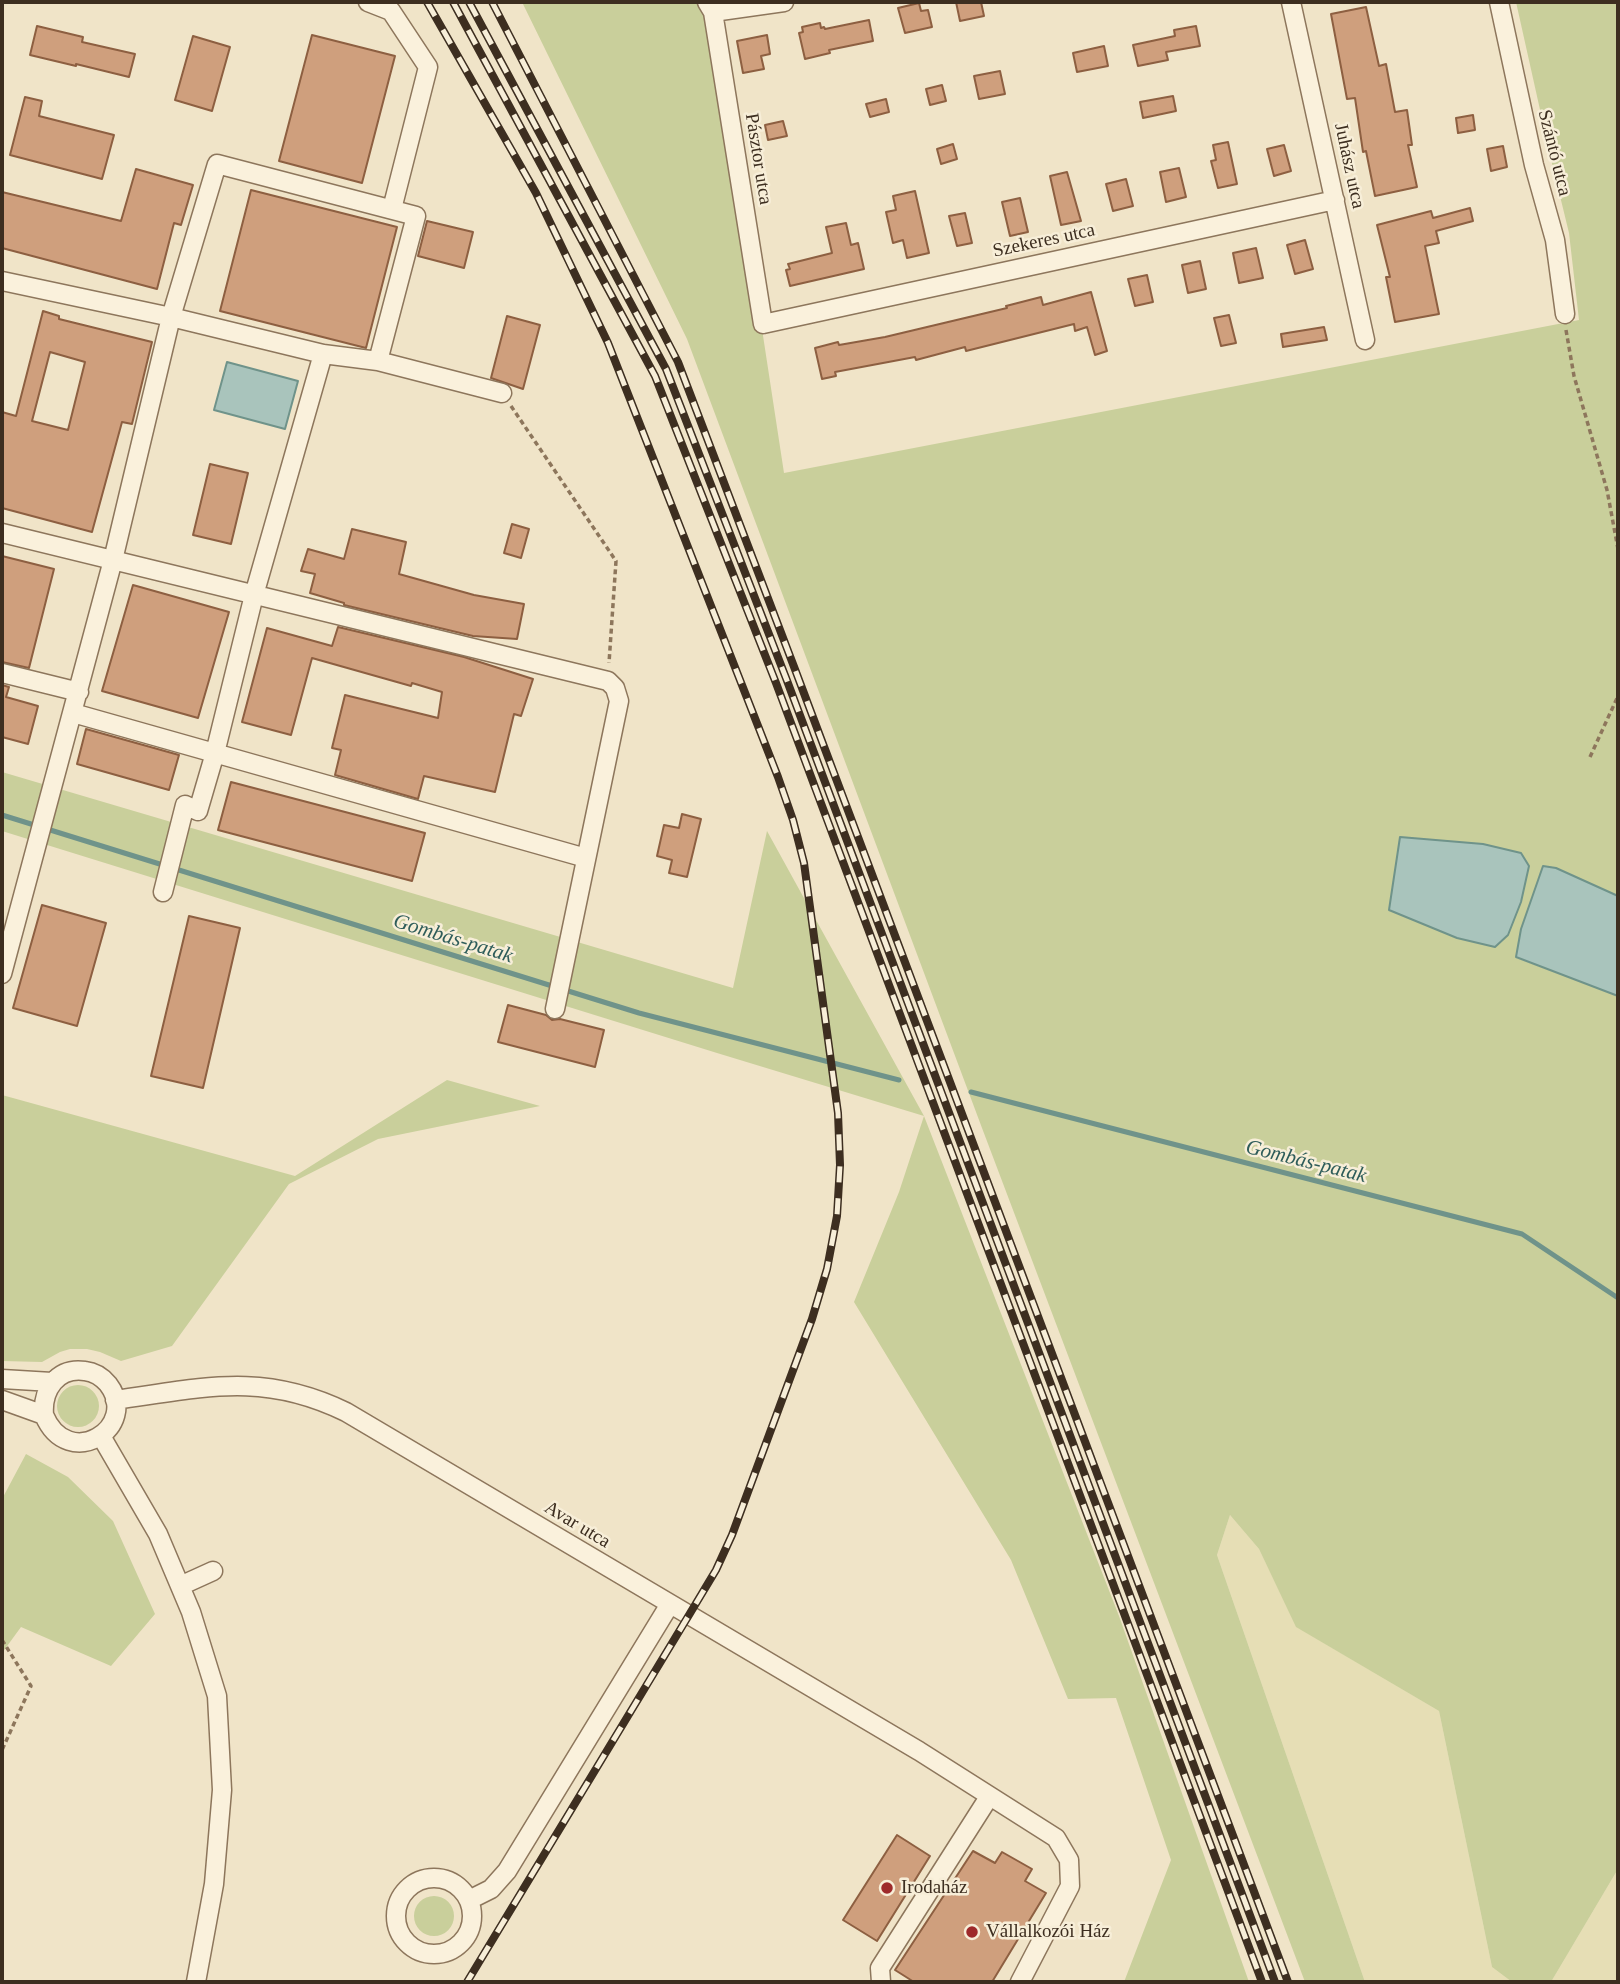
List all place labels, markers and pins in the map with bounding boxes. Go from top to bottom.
place label: Irodaház [901,1877,967,1899]
marker: Irodaház [879,1880,895,1896]
place label: Vállalkozói Ház [986,1921,1110,1943]
marker: Vállalkozói Ház [964,1924,980,1940]

